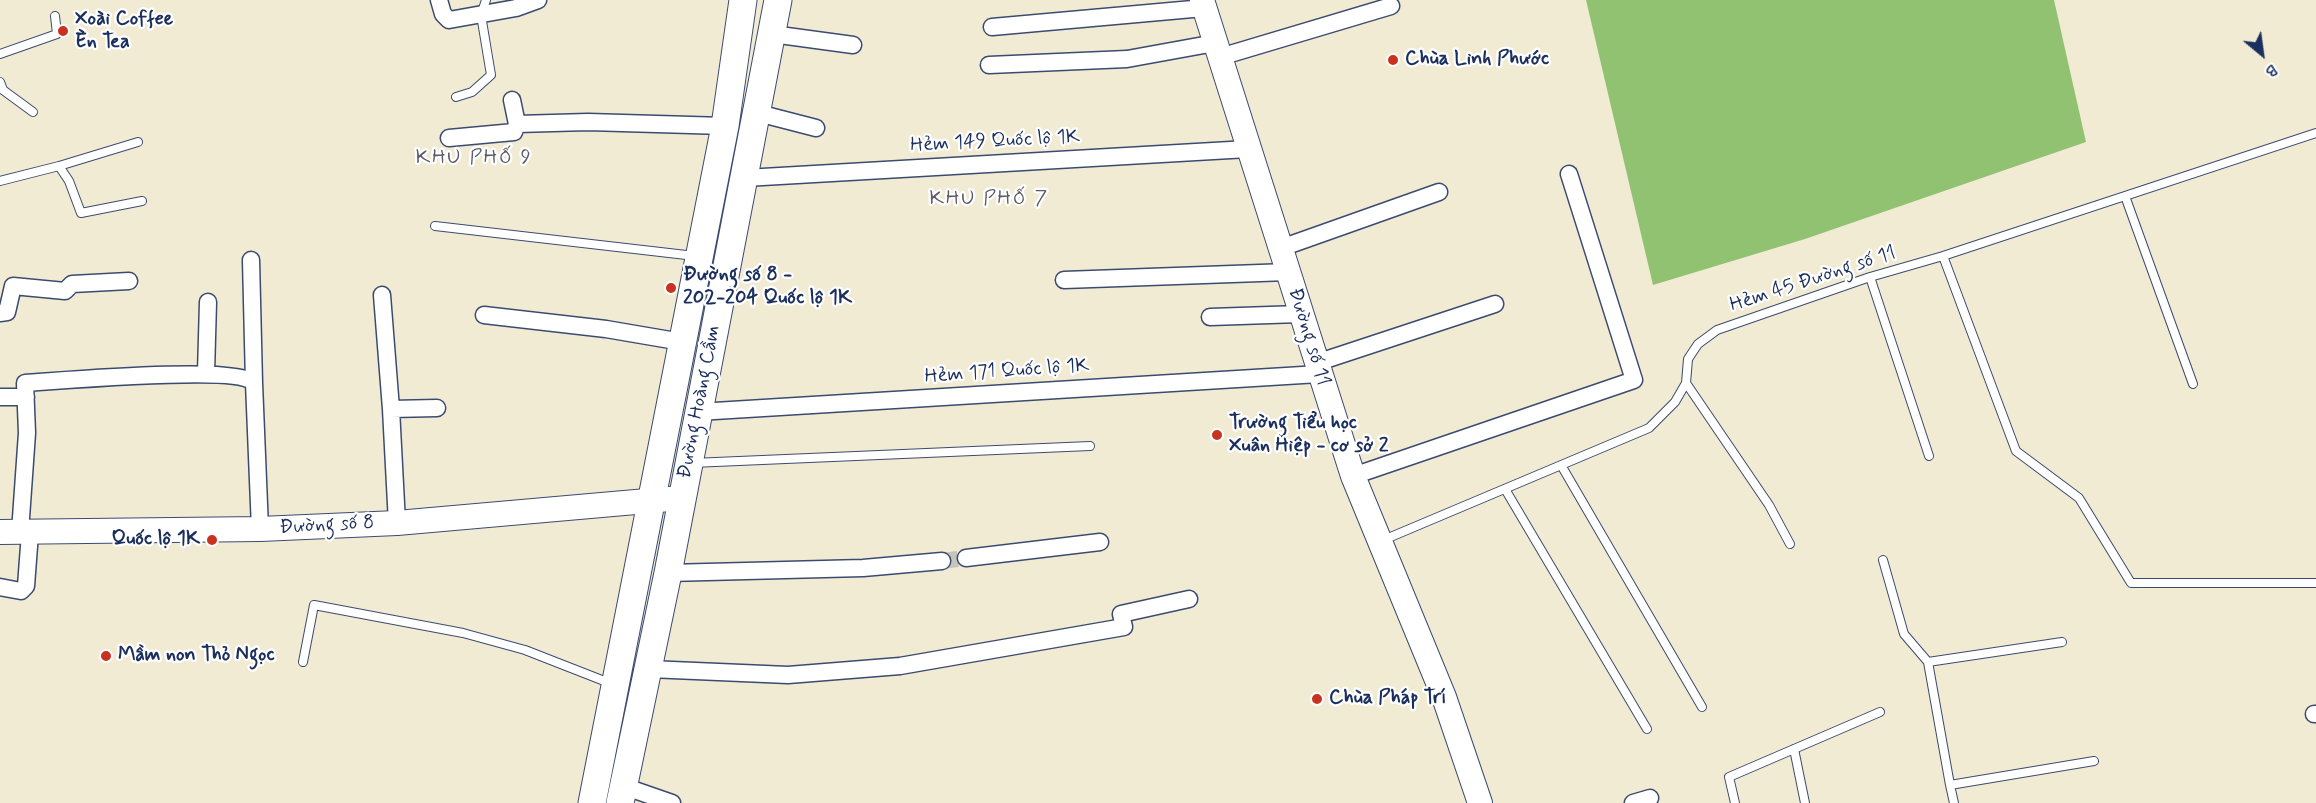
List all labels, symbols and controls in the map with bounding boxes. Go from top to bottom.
place label: Xoài Coffee Èn Tea [75,8,173,55]
marker: Xoài Coffee Èn Tea [56,24,70,38]
north arrow [2232,24,2292,84]
place label: Chùa Linh Phước [1405,48,1549,72]
marker: Chùa Linh Phước [1386,53,1400,67]
text: B [2261,59,2281,82]
street label: Hẻm 149 Quốc lộ 1K [910,126,1080,158]
district label: KHU PHỐ 9 [418,146,530,172]
district label: KHU PHỐ 7 [931,187,1047,213]
street label: Hẻm 45 Đường số 11 [1727,242,1899,318]
place label: Đường số 8 - 202-204 Quốc lộ 1K [683,264,852,311]
marker: Đường số 8 - 202-204 Quốc lộ 1K [664,281,678,295]
street label: Đường số 11 [1282,285,1334,389]
street label: Đường Hoàng Cầm [673,323,727,481]
street label: Hẻm 171 Quốc lộ 1K [924,354,1090,390]
place label: Trường Tiểu học Xuân Hiệp - cơ sở 2 [1229,412,1389,459]
marker: Trường Tiểu học Xuân Hiệp - cơ sở 2 [1210,428,1224,442]
street label: Đường số 8 [279,512,375,540]
place label: Quốc lộ 1K [111,528,200,552]
marker: Quốc lộ 1K [205,533,219,547]
place label: Mầm non Thỏ Ngọc [118,644,275,668]
marker: Mầm non Thỏ Ngọc [99,649,113,663]
place label: Chùa Pháp Trí [1329,687,1446,711]
marker: Chùa Pháp Trí [1310,692,1324,706]

